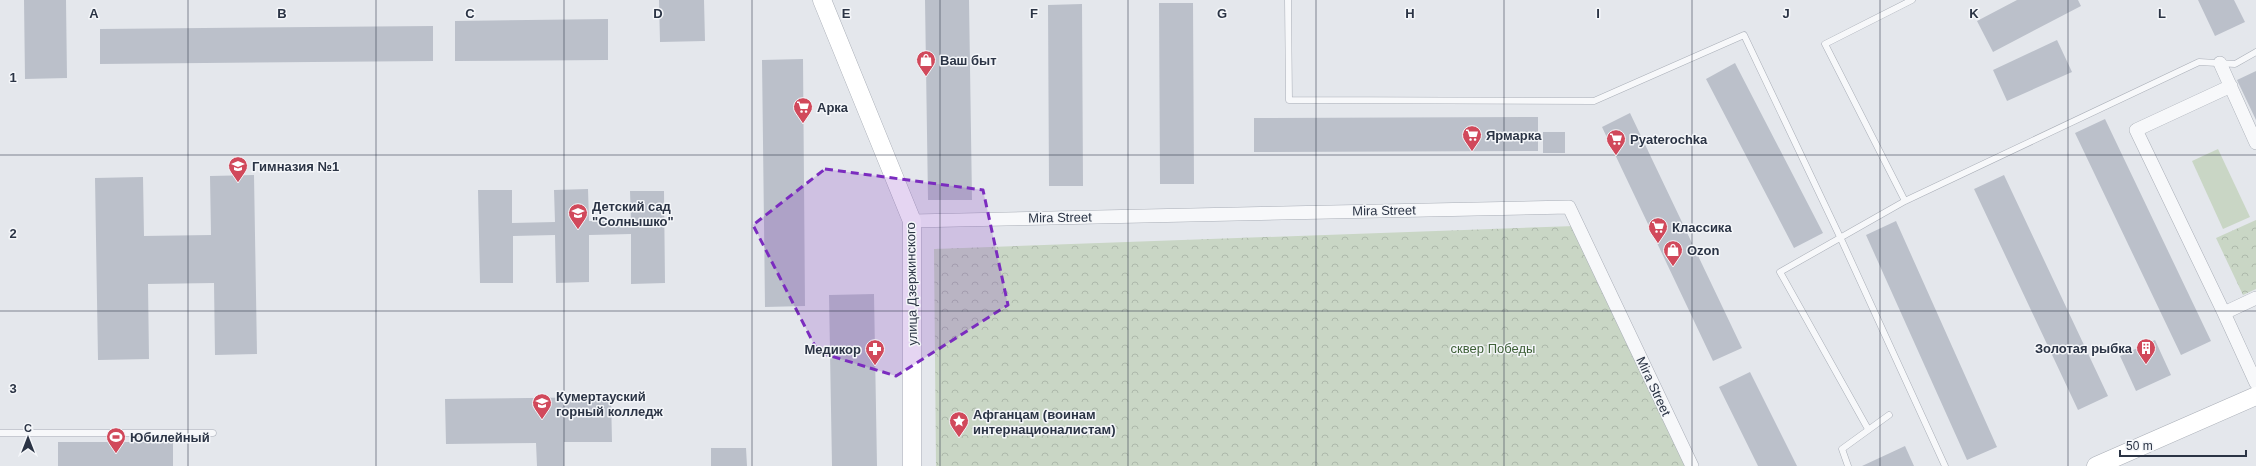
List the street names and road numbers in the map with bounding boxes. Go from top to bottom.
street label: Mira Street [1352,202,1416,219]
street label: Mira Street [1028,209,1092,226]
street label: улица Дзержинского [903,222,920,346]
street label: Mira Street [1633,354,1674,419]

